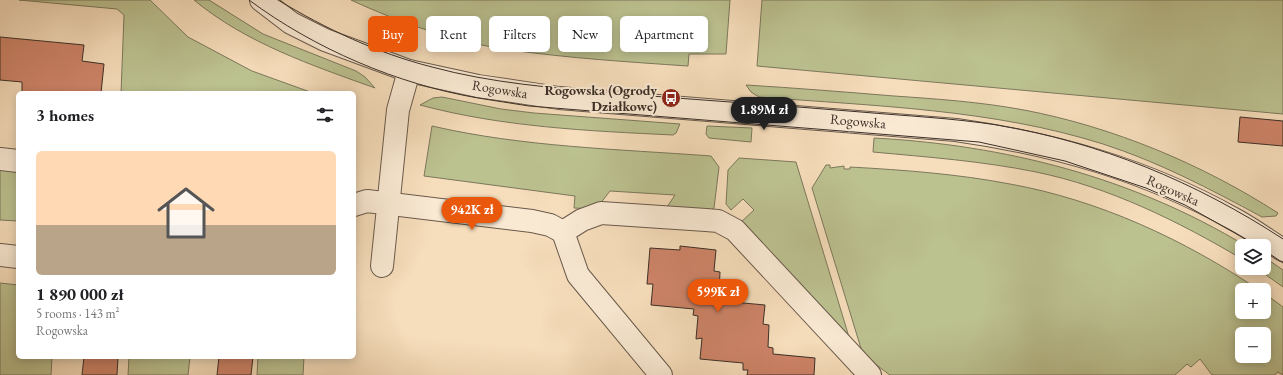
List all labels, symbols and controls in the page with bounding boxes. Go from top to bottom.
chip: Buy [368,16,418,52]
chip: Rent [426,16,481,52]
chip: Filters [489,16,550,52]
chip: New [558,16,612,52]
chip: Apartment [620,16,708,52]
street label: Rogowska [471,76,529,102]
place label: Rogowska (Ogrody Działkowe) [544,81,657,115]
bus stop icon: Rogowska (Ogrody Działkowe) [660,87,682,109]
pin: 1.89M zł [723,97,805,131]
text: 1.89M zł [740,101,788,118]
text: 3 homes [36,104,94,126]
icon: filters [314,104,336,126]
street label: Rogowska [829,110,887,132]
street label: Rogowska [1144,170,1203,210]
icon: home [150,177,222,249]
pin: 942K zł [435,197,509,231]
text: 942K zł [450,201,494,218]
map controls [1235,239,1271,363]
button: layers [1235,239,1271,275]
pin: 599K zł [681,279,755,313]
text: 1 890 000 zł [36,283,123,305]
text: 599K zł [696,283,740,300]
button: + [1235,283,1271,319]
text: 5 rooms · 143 m² [36,305,120,322]
text: Rogowska [36,322,88,339]
button: − [1235,327,1271,363]

